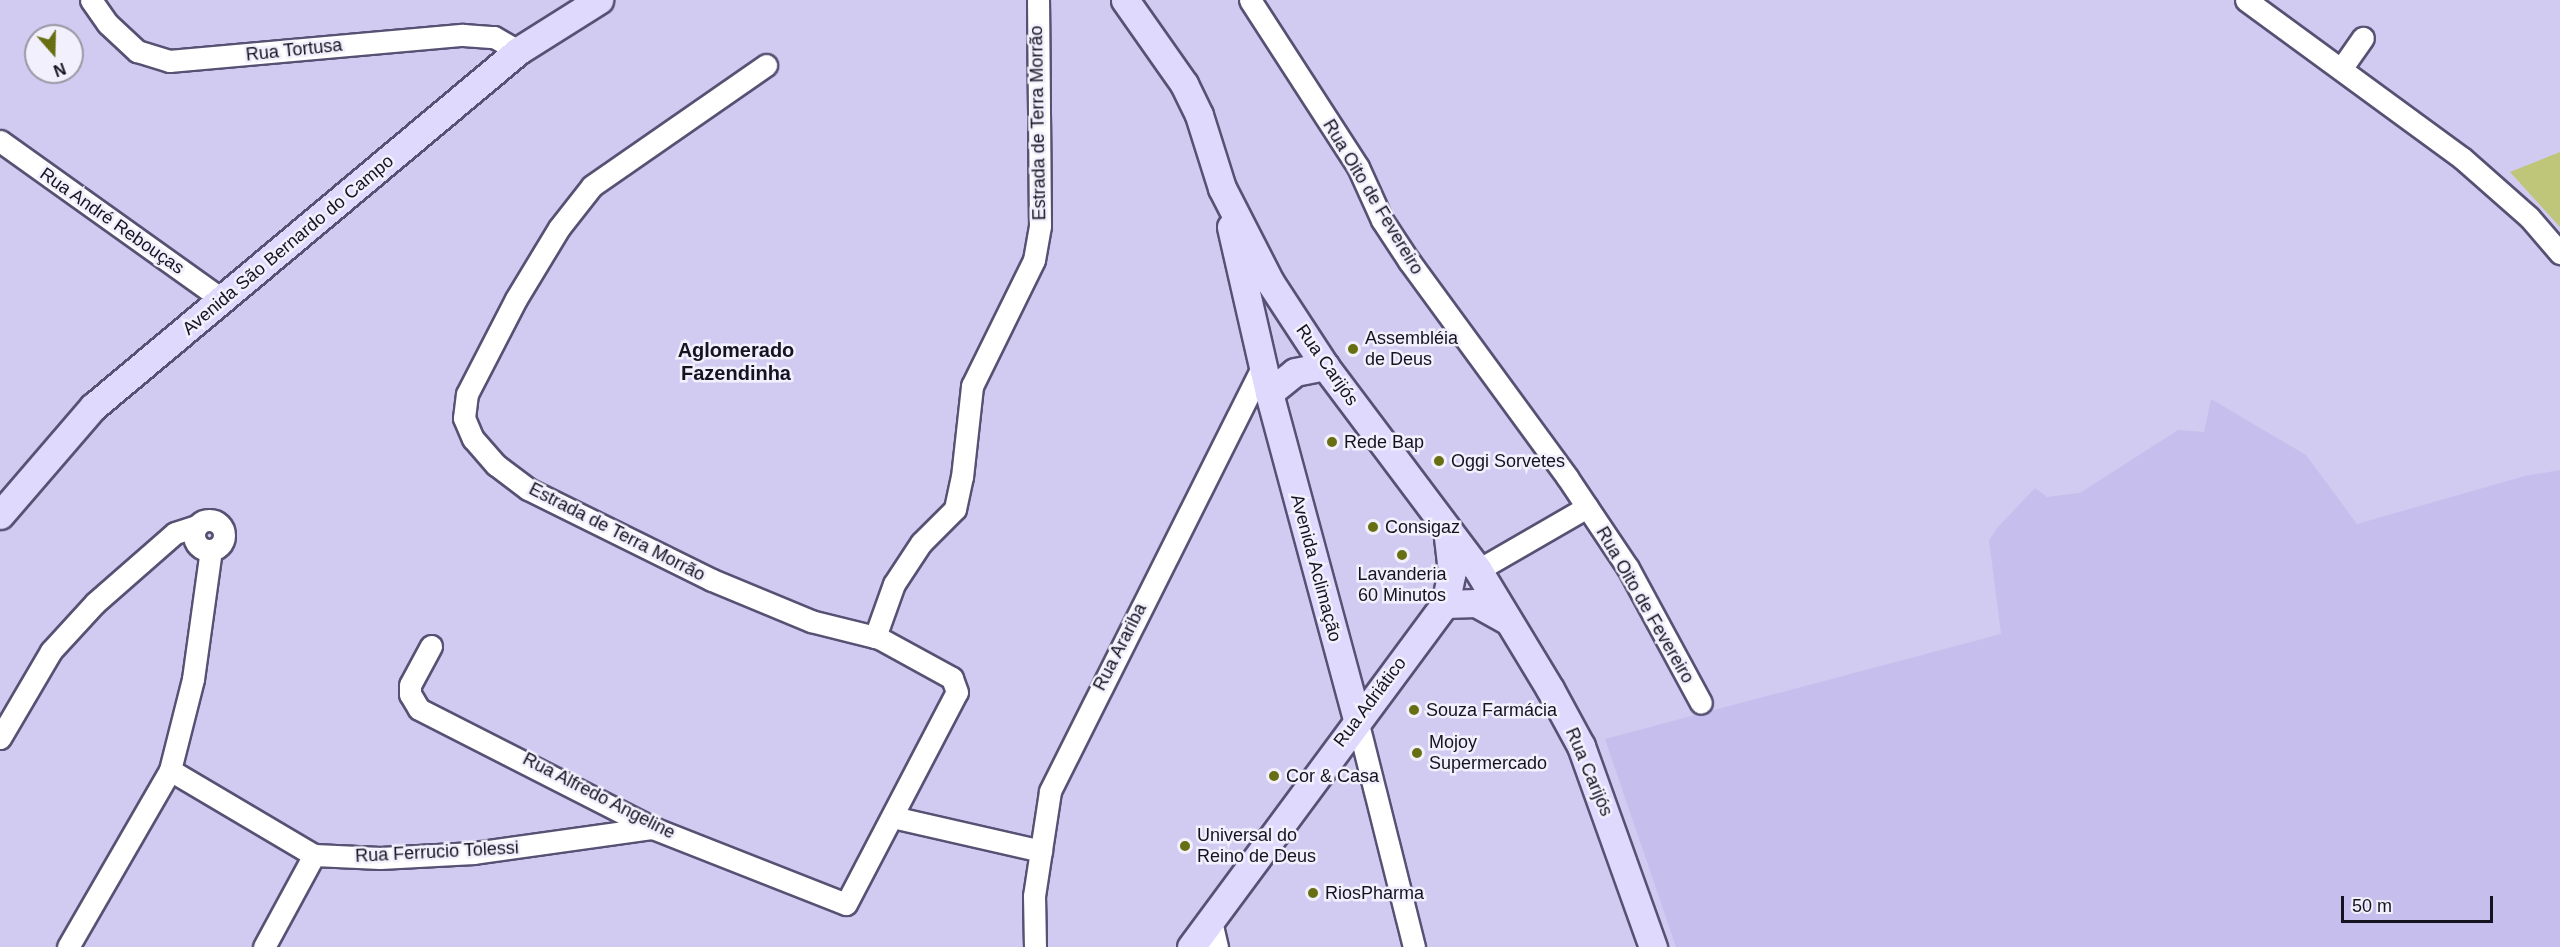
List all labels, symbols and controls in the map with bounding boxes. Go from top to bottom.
north arrow [24,24,84,84]
street label: Estrada de Terra Morrão [1025,25,1051,221]
street label: Rua Tortusa [245,34,343,66]
text: N [51,60,68,79]
street label: Rua Oito de Fevereiro [1318,116,1428,278]
street label: Avenida São Bernardo do Campo [178,150,398,340]
street label: Rua André Rebouças [35,163,189,279]
street label: Rua Carijós [1291,320,1363,410]
place label: Assembléia de Deus [1365,328,1458,370]
district label: Aglomerado Fazendinha [678,338,794,385]
marker: Assembléia de Deus [1346,342,1360,356]
place label: Rede Bap [1344,431,1424,453]
marker: Rede Bap [1325,435,1339,449]
place label: Oggi Sorvetes [1451,450,1565,472]
marker: Oggi Sorvetes [1432,454,1446,468]
street label: Estrada de Terra Morrão [525,478,709,586]
street label: Avenida Aclimação [1286,491,1346,645]
place label: Consigaz [1385,516,1460,538]
marker: Consigaz [1366,520,1380,534]
street label: Rua Oito de Fevereiro [1591,523,1699,687]
marker: Lavanderia 60 Minutos [1395,548,1409,562]
place label: Lavanderia 60 Minutos [1357,564,1447,606]
street label: Rua Arariba [1089,599,1151,695]
street label: Rua Adriático [1329,652,1411,752]
place label: Souza Farmácia [1426,699,1557,721]
marker: Souza Farmácia [1407,703,1421,717]
street label: Rua Carijós [1561,725,1617,819]
place label: Mojoy Supermercado [1429,732,1547,774]
marker: Mojoy Supermercado [1410,746,1424,760]
street label: Rua Alfredo Angeline [518,748,680,844]
place label: Cor & Casa [1286,765,1379,787]
marker: Cor & Casa [1267,769,1281,783]
place label: Universal do Reino de Deus [1197,825,1316,868]
street label: Rua Ferrucio Tolessi [355,837,519,867]
marker: Universal do Reino de Deus [1178,839,1192,853]
place label: RiosPharma [1325,882,1424,904]
scale bar [2344,884,2496,922]
marker: RiosPharma [1306,886,1320,900]
text: 50 m [2352,896,2392,916]

